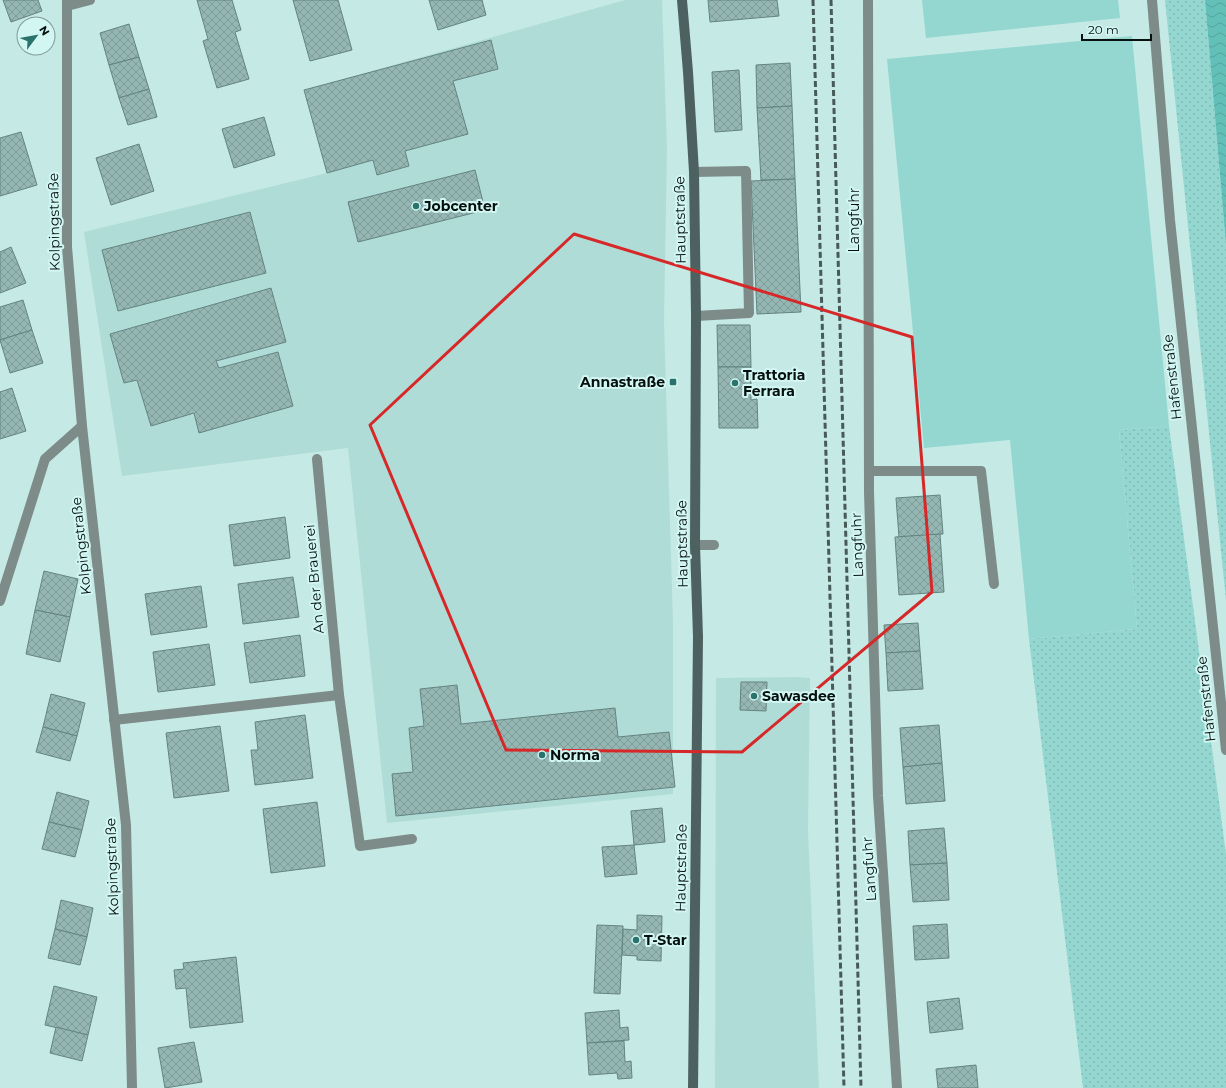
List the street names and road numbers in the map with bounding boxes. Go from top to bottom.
street label: Kolpingstraße [44,173,64,271]
street label: Hauptstraße [670,176,690,264]
street label: Langfuhr [845,187,863,252]
street label: Hafenstraße [1159,333,1185,421]
street label: Kolpingstraße [67,496,95,596]
street label: Hauptstraße [672,500,692,588]
street label: Langfuhr [847,512,867,578]
street label: An der Brauerei [300,524,328,634]
street label: Hafenstraße [1193,655,1219,743]
street label: Kolpingstraße [101,818,123,916]
street label: Hauptstraße [671,824,691,912]
street label: Langfuhr [858,836,880,902]

